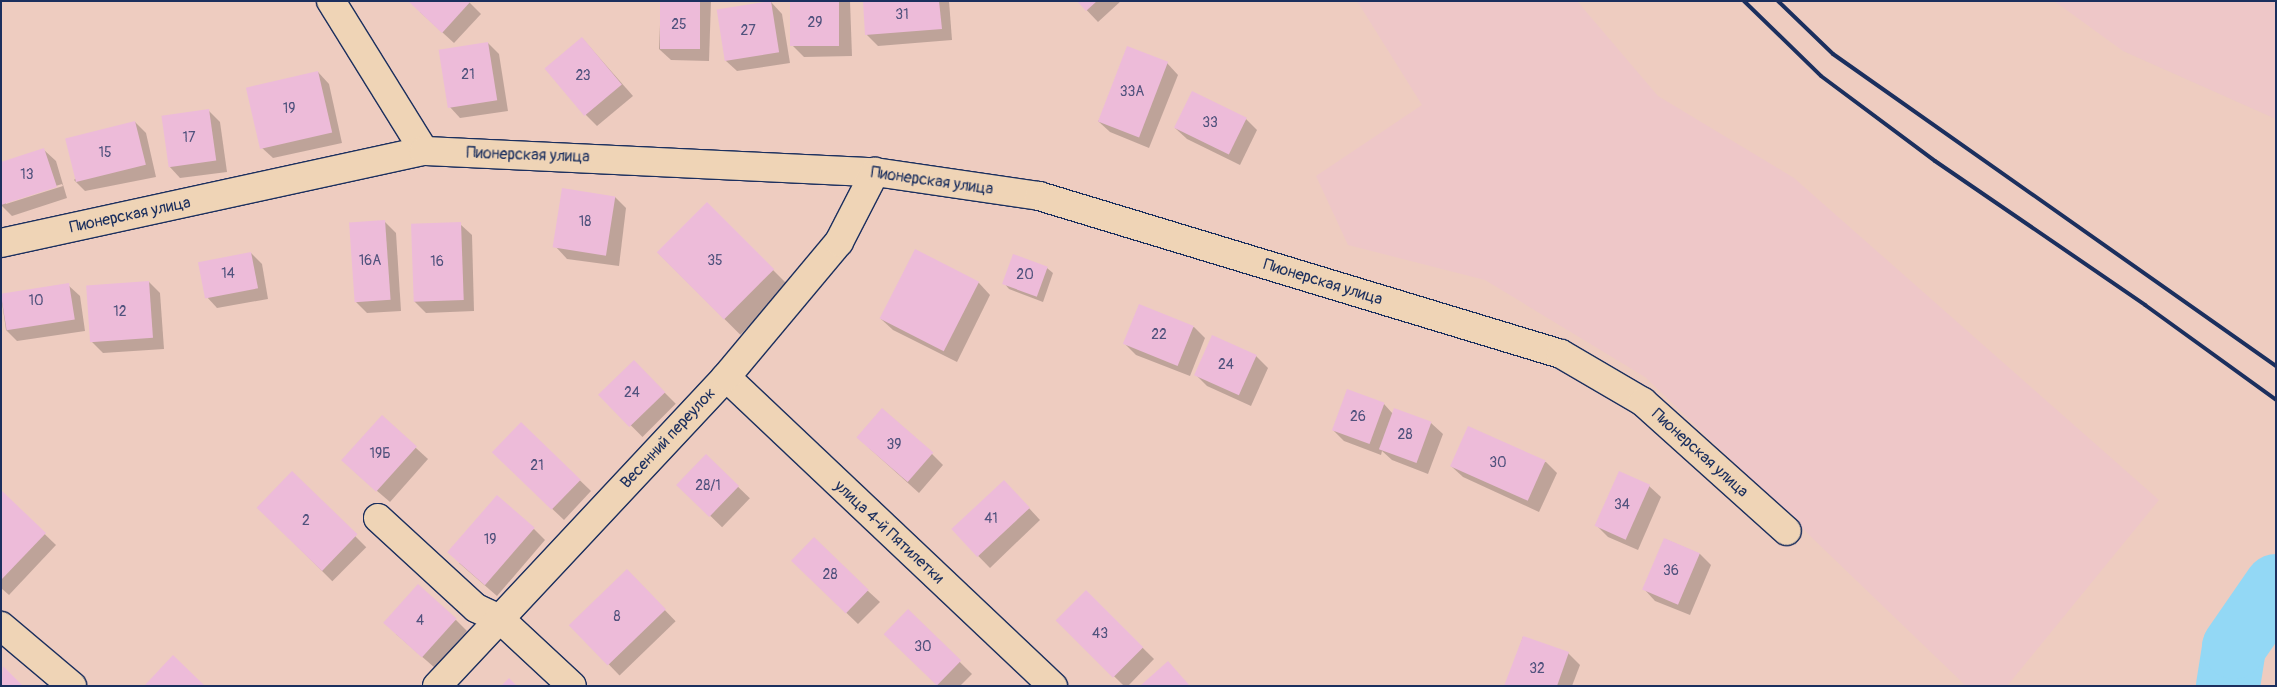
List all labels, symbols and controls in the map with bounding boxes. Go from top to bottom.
house number: 31 [895,7,909,23]
house number: 29 [807,15,823,31]
house number: 25 [671,17,687,33]
house number: 27 [740,23,756,39]
house number: 21 [461,67,475,83]
house number: 23 [575,68,591,84]
house number: 33А [1120,84,1144,100]
house number: 19 [283,101,295,117]
house number: 33 [1202,115,1218,131]
house number: 17 [183,130,195,146]
street label: Пионерская улица [466,143,590,167]
house number: 15 [98,145,112,161]
street label: Пионерская улица [870,163,994,199]
house number: 13 [20,167,34,183]
street label: Пионерская улица [68,193,192,237]
house number: 18 [579,214,591,230]
house number: 16А [359,253,381,269]
house number: 35 [707,253,723,269]
house number: 16 [430,254,444,270]
street label: Пионерская улица [1261,255,1385,309]
house number: 14 [221,266,235,282]
house number: 20 [1016,267,1034,283]
house number: 10 [28,293,44,309]
house number: 12 [113,304,127,320]
house number: 22 [1151,327,1167,343]
house number: 24 [1218,357,1234,373]
street label: Весенний переулок [616,384,720,492]
house number: 24 [624,385,640,401]
street label: Пионерская улица [1648,405,1752,501]
house number: 26 [1350,409,1366,425]
house number: 28 [1398,427,1412,443]
house number: 39 [886,437,902,453]
house number: 19Б [369,446,391,462]
house number: 30 [1489,455,1507,471]
house number: 21 [530,458,544,474]
street label: улица 4-й Пятилетки [830,476,948,588]
house number: 28/1 [695,478,721,494]
house number: 34 [1614,497,1630,513]
house number: 41 [984,511,998,527]
house number: 2 [302,513,310,529]
house number: 19 [484,532,496,548]
house number: 36 [1663,563,1679,579]
house number: 28 [823,567,837,583]
house number: 8 [613,609,621,625]
house number: 4 [416,613,424,629]
house number: 43 [1092,626,1108,642]
house number: 30 [914,639,932,655]
house number: 32 [1529,661,1545,677]

